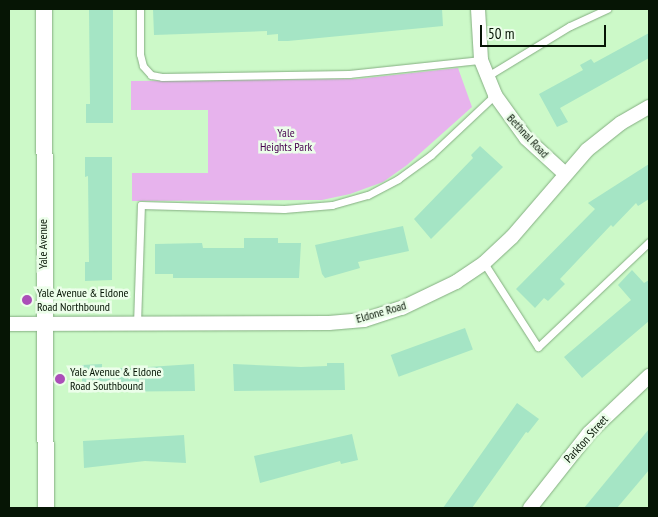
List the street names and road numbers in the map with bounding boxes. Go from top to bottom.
street label: Bethnal Road [504,111,552,161]
street label: Yale Avenue [36,219,50,269]
street label: Eldone Road [354,298,408,326]
street label: Parkton Street [561,412,611,466]

